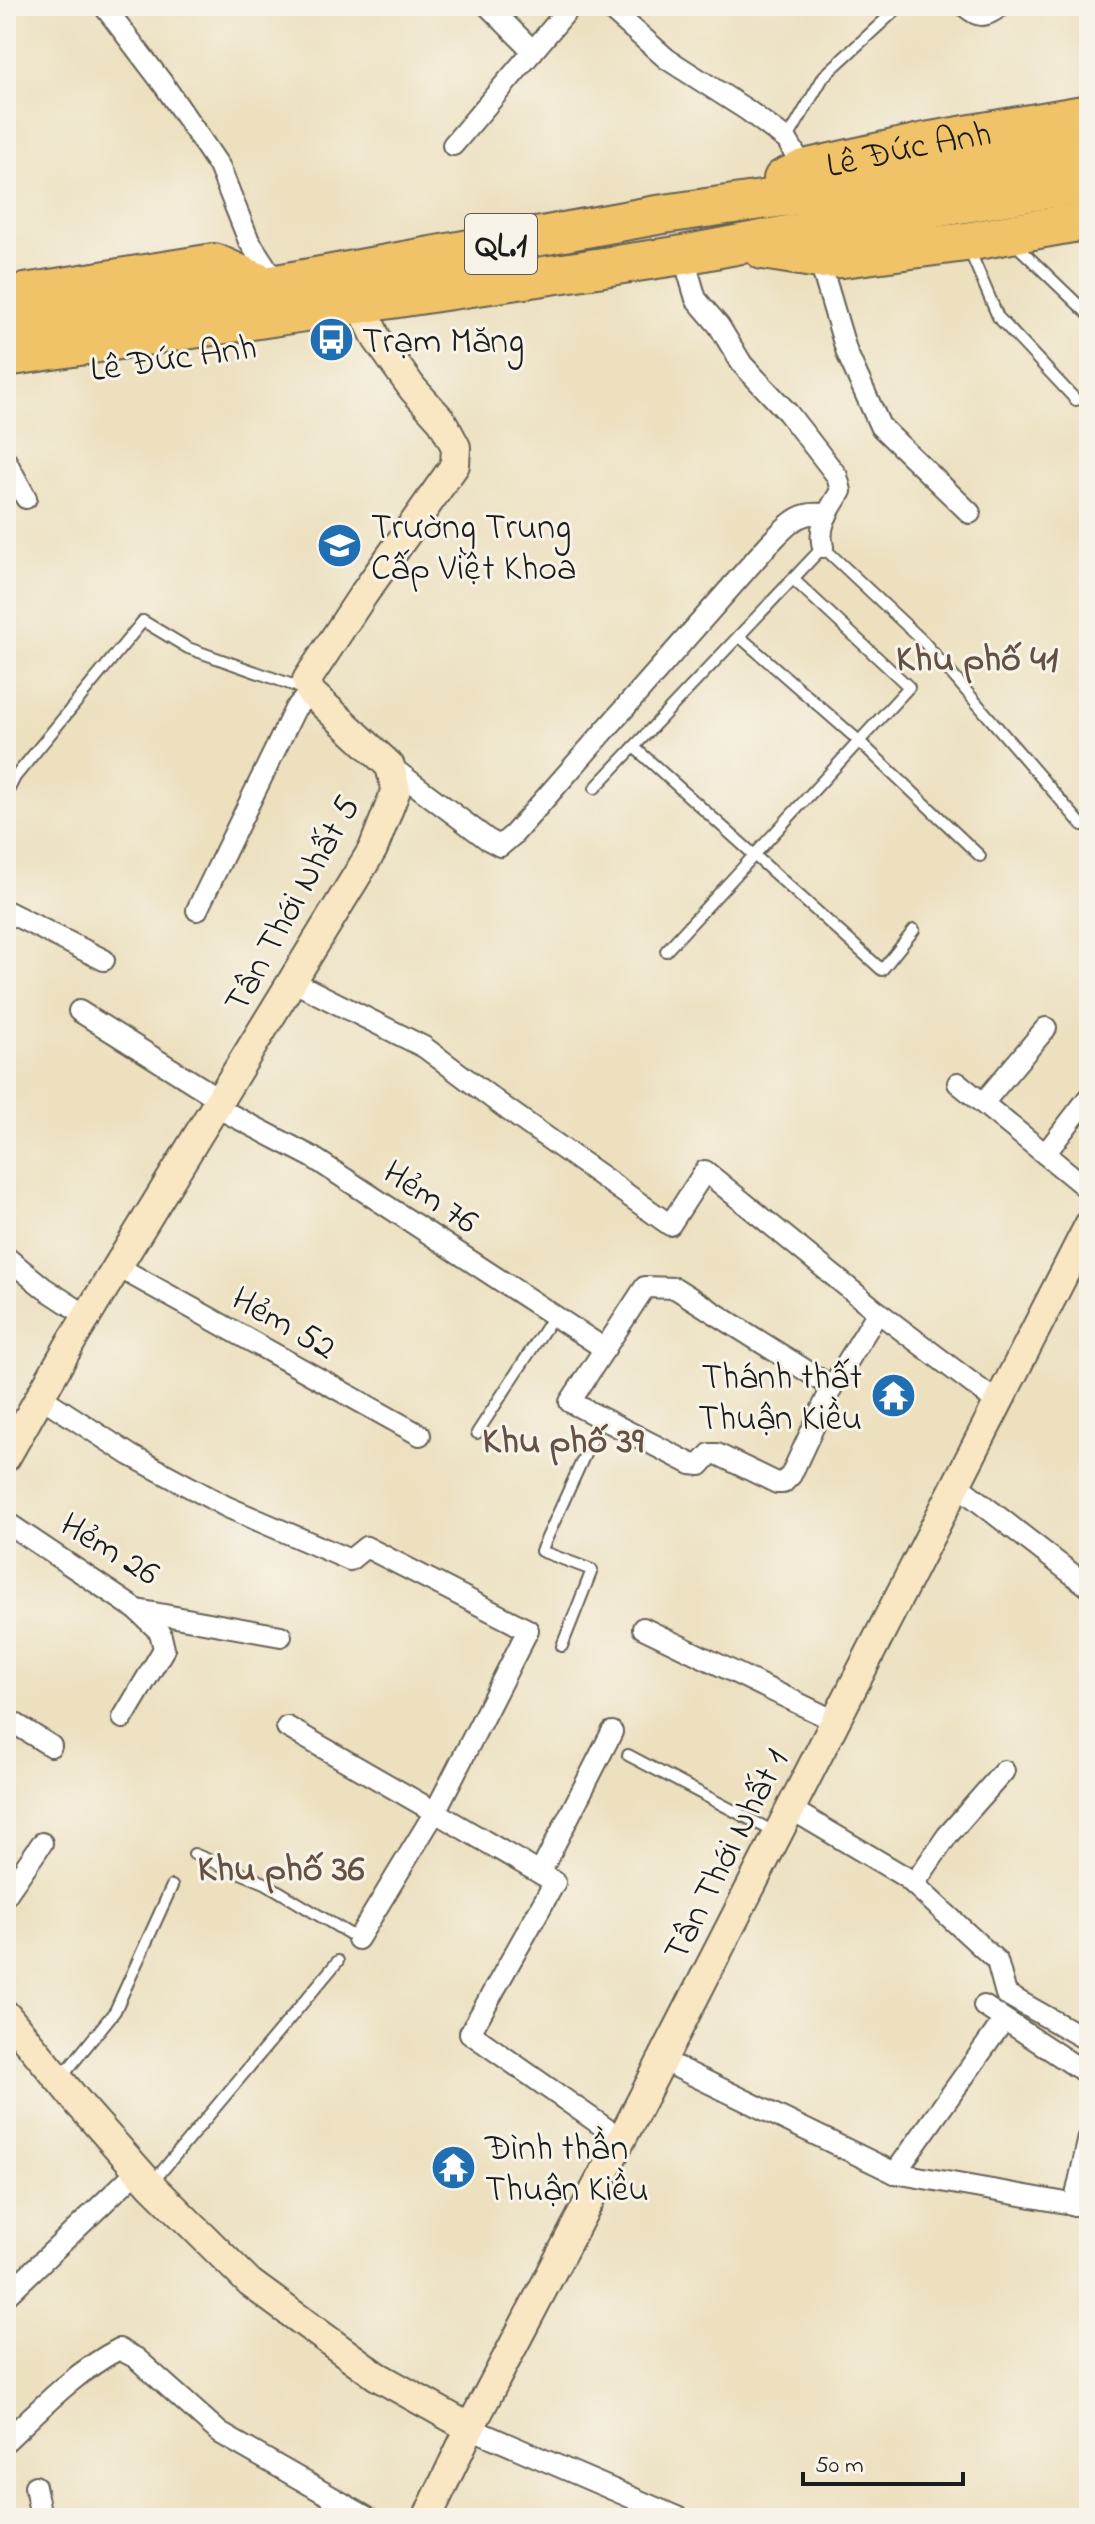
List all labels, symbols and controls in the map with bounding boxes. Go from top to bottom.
street label: Lê Đức Anh [822,109,996,194]
road number: QL.1 [465,214,537,274]
bus stop icon: Trạm Măng [307,315,355,363]
place label: Trạm Măng [362,317,524,370]
street label: Lê Đức Anh [87,323,260,398]
place label: Trường Trung Cấp Việt Khoa [371,503,576,597]
school or university icon: Trường Trung Cấp Việt Khoa [316,522,364,570]
district label: Khu phố 41 [896,633,1058,689]
street label: Tân Thới Nhất 5 [212,787,376,1024]
street label: Hẻm 76 [371,1148,488,1250]
street label: Hẻm 52 [221,1274,345,1375]
place label: Thánh thất Thuận Kiều [698,1353,862,1447]
temple icon: Thánh thất Thuận Kiều [869,1372,917,1420]
district label: Khu phố 39 [482,1415,644,1471]
street label: Hẻm 26 [49,1500,169,1601]
street label: Tân Thới Nhất 1 [652,1741,804,1971]
district label: Khu phố 36 [198,1843,365,1899]
place label: Đình thần Thuận Kiều [484,2124,649,2218]
temple icon: Đình thần Thuận Kiều [430,2143,478,2191]
scale bar [803,2436,963,2486]
text: 50 m [815,2449,864,2484]

